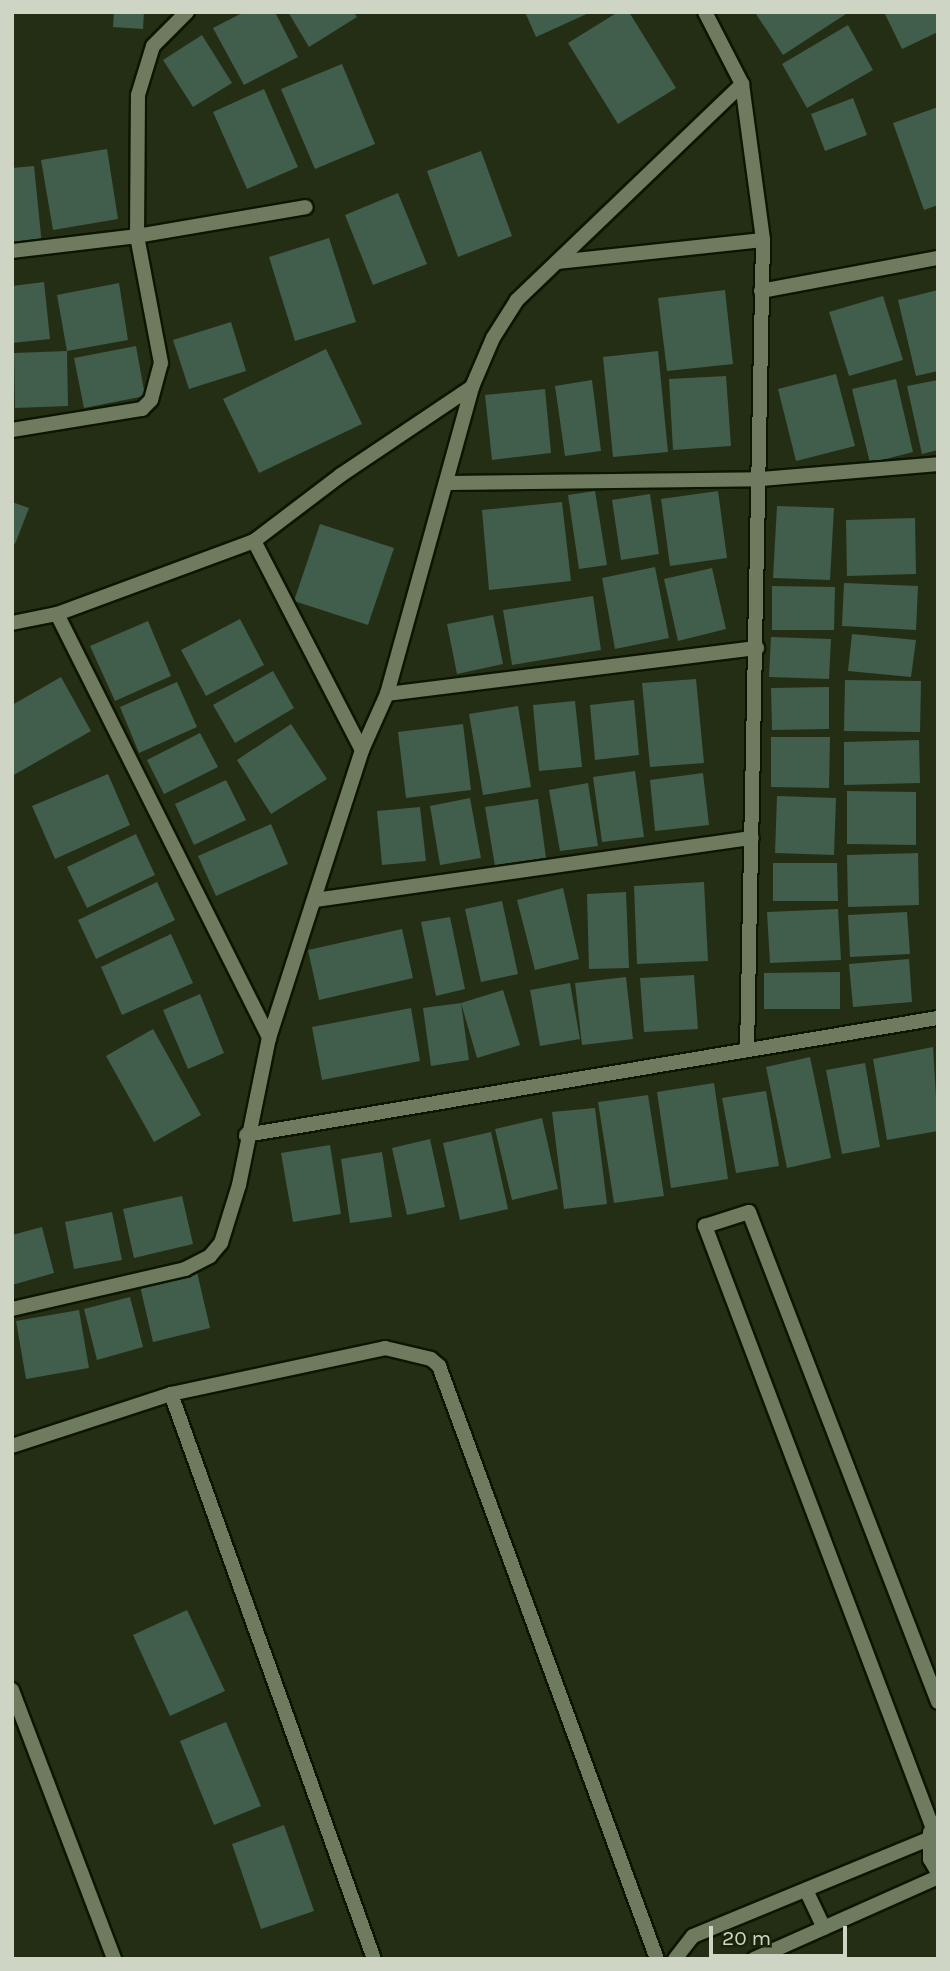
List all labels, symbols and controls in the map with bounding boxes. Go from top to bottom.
scale bar [712,1912,850,1956]
text: 20 m [722,1926,771,1950]

